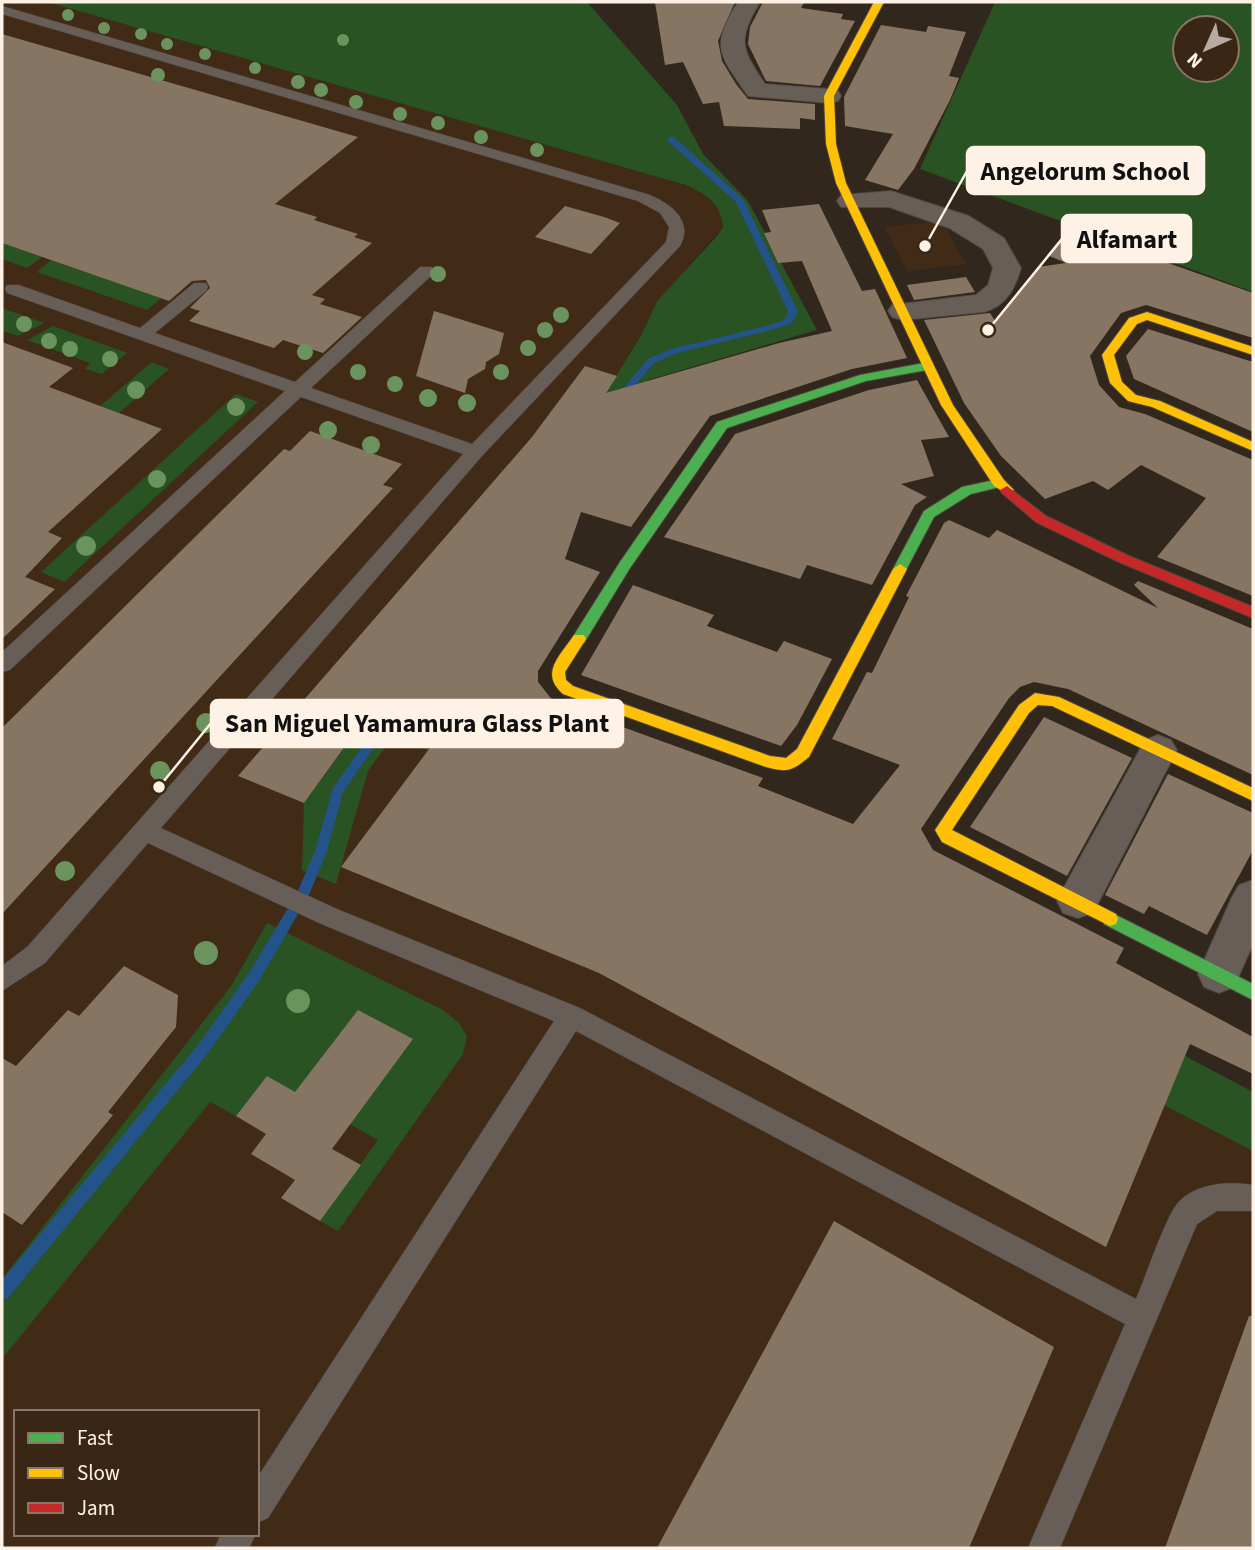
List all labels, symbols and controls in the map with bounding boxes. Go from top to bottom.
north arrow [1171,14,1241,84]
text: N [1181,46,1209,74]
callout: Angelorum School [967,147,1204,194]
text: Angelorum School [980,153,1190,190]
callout: Alfamart [1062,215,1191,262]
text: Alfamart [1076,221,1177,258]
callout: San Miguel Yamamura Glass Plant [211,700,623,747]
text: San Miguel Yamamura Glass Plant [225,705,609,742]
legend [14,1410,259,1536]
text: Fast [77,1423,113,1453]
text: Slow [77,1458,120,1488]
text: Jam [77,1493,115,1523]

